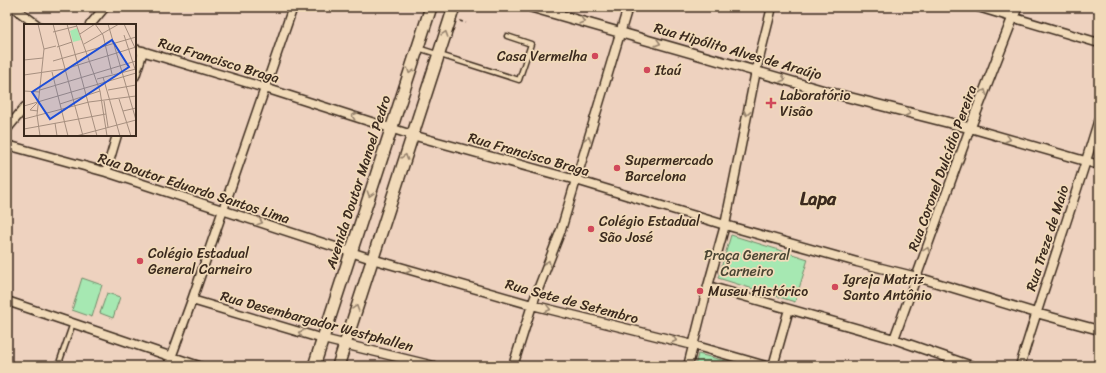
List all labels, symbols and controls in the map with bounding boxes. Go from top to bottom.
one-way arrow [578,16,585,25]
street label: Rua Hipólito Alves de Araújo [651,16,825,87]
inset map [24,24,136,136]
street label: Rua Francisco Braga [155,30,282,91]
one-way arrow [440,30,449,37]
one-way arrow [654,38,661,47]
place label: Casa Vermelha [497,44,588,69]
marker: Casa Vermelha [590,51,600,61]
place label: Itaú [654,58,682,83]
marker: Itaú [642,65,652,75]
one-way arrow [406,67,415,74]
one-way arrow [779,74,786,83]
street label: Rua Coronel Dulcídio Pereira [901,82,984,255]
place label: Laboratório Visão [780,83,851,124]
one-way arrow [980,89,988,96]
street label: Avenida Doutor Manoel Pedro [318,92,398,273]
marker: Laboratório Visão [765,97,777,109]
one-way arrow [905,108,911,116]
one-way arrow [744,110,752,116]
one-way arrow [351,112,358,121]
street label: Rua Francisco Braga [465,125,593,184]
one-way arrow [1004,134,1011,143]
one-way arrow [583,136,592,143]
street label: Rua Doutor Eduardo Santos Lima [95,146,293,231]
place label: Supermercado Barcelona [625,148,713,189]
one-way arrow [400,154,409,161]
marker: Supermercado Barcelona [612,163,622,173]
street label: Rua Treze de Maio [1019,182,1076,295]
district label: Lapa [800,183,837,215]
one-way arrow [366,191,375,198]
place label: Colégio Estadual São José [599,209,701,250]
one-way arrow [257,217,264,226]
marker: Colégio Estadual São José [586,224,596,234]
place label: Colégio Estadual General Carneiro [148,241,252,282]
park label: Praça General Carneiro [704,243,791,284]
one-way arrow [923,246,931,253]
marker: Colégio Estadual General Carneiro [135,256,145,266]
one-way arrow [544,259,552,266]
one-way arrow [406,265,413,274]
place label: Igreja Matriz Santo Antônio [842,267,932,308]
street label: Rua Sete de Setembro [503,272,641,331]
place label: Museu Histórico [708,279,808,304]
marker: Igreja Matriz Santo Antônio [830,282,840,292]
street label: Rua Desembargador Westphallen [218,284,417,359]
marker: Museu Histórico [695,286,705,296]
one-way arrow [351,304,360,311]
one-way arrow [544,304,551,313]
one-way arrow [298,329,305,338]
one-way arrow [671,336,677,344]

